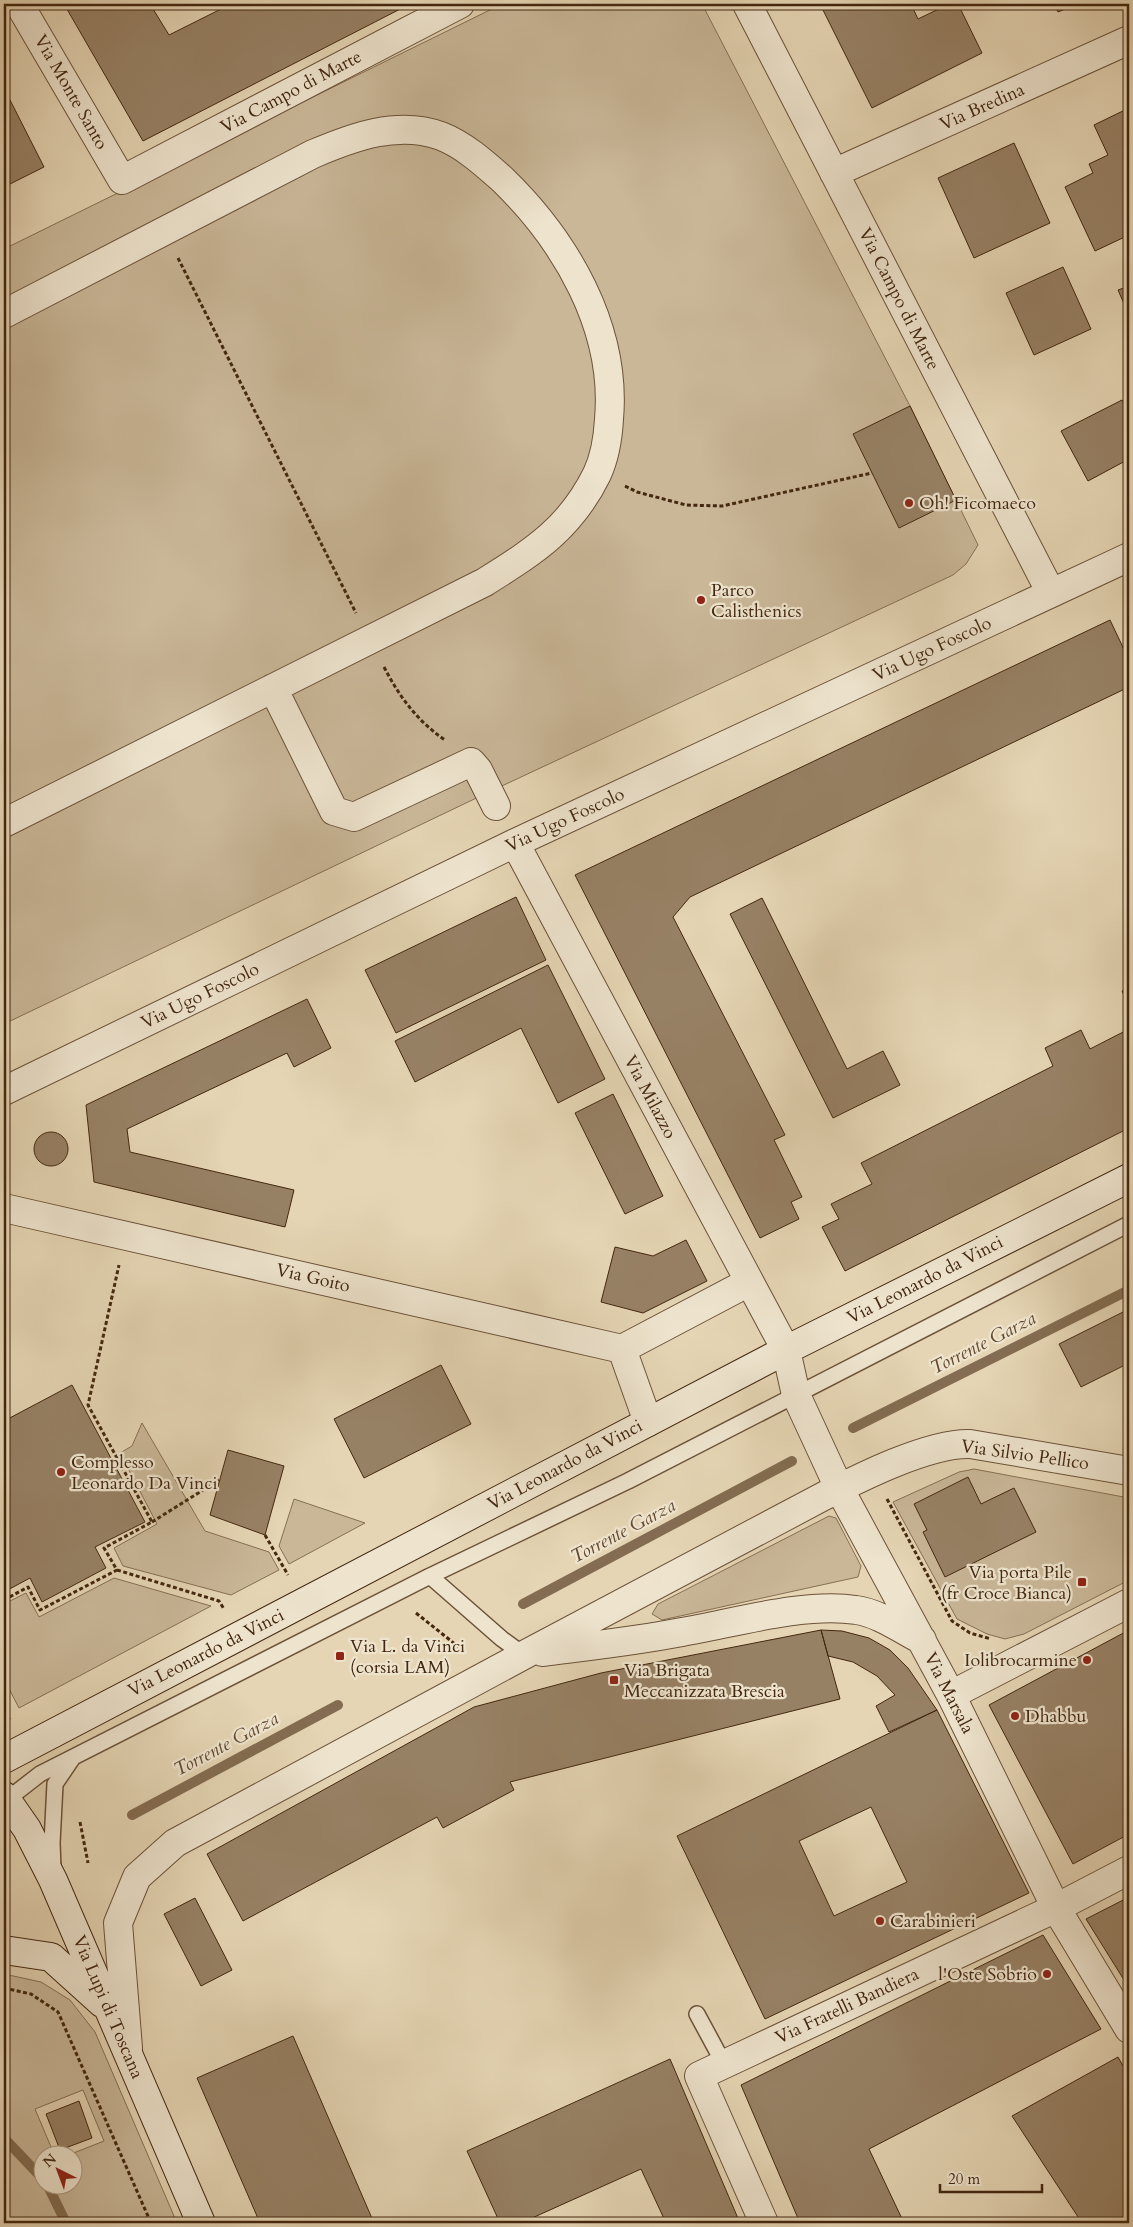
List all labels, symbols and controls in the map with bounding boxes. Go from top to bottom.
street label: Via Monte Santo [28,30,114,154]
street label: Via Campo di Marte [216,44,366,140]
street label: Via Bredina [936,77,1029,137]
street label: Via Campo di Marte [852,224,946,374]
place label: Oh! Ficomaeco [919,491,1036,516]
marker: Oh! Ficomaeco [903,497,915,509]
place label: Parco Calisthenics [711,578,801,624]
marker: Parco Calisthenics [695,594,707,606]
street label: Via Ugo Foscolo [868,610,996,687]
street label: Via Ugo Foscolo [501,781,629,858]
street label: Via Ugo Foscolo [137,956,263,1035]
street label: Via Milazzo [618,1051,683,1143]
street label: Via Leonardo da Vinci [843,1230,1007,1330]
street label: Via Goito [273,1257,353,1299]
water label: Torrente Garza [926,1305,1041,1381]
street label: Via Leonardo da Vinci [483,1413,647,1517]
street label: Via Silvio Pellico [959,1434,1091,1476]
place label: Complesso Leonardo Da Vinci [71,1450,218,1496]
marker: Complesso Leonardo Da Vinci [55,1466,67,1478]
water label: Torrente Garza [566,1492,680,1570]
place label: Via porta Pile (fr Croce Bianca) [941,1560,1072,1606]
marker: Via porta Pile (fr Croce Bianca) [1076,1576,1088,1588]
street label: Via Leonardo da Vinci [124,1603,288,1703]
place label: Via L. da Vinci (corsia LAM) [350,1634,465,1680]
street label: Via Marsala [918,1648,980,1738]
place label: Iolibrocarmine [964,1648,1077,1673]
marker: Via L. da Vinci (corsia LAM) [334,1650,346,1662]
marker: Iolibrocarmine [1081,1654,1093,1666]
place label: Via Brigata Meccanizzata Brescia [624,1658,785,1704]
marker: Via Brigata Meccanizzata Brescia [608,1674,620,1686]
place label: Dhabbu [1025,1704,1087,1729]
water label: Torrente Garza [169,1705,283,1783]
marker: Dhabbu [1009,1710,1021,1722]
place label: Carabinieri [890,1909,976,1934]
marker: Carabinieri [874,1915,886,1927]
street label: Via Lupi di Toscana [66,1931,150,2083]
street label: Via Fratelli Bandiera [771,1962,923,2050]
place label: l'Oste Sobrio [938,1962,1037,1987]
marker: l'Oste Sobrio [1041,1968,1053,1980]
north arrow [32,2144,82,2194]
text: N [39,2150,61,2172]
scale bar [940,2162,1043,2194]
text: 20 m [948,2169,980,2189]

